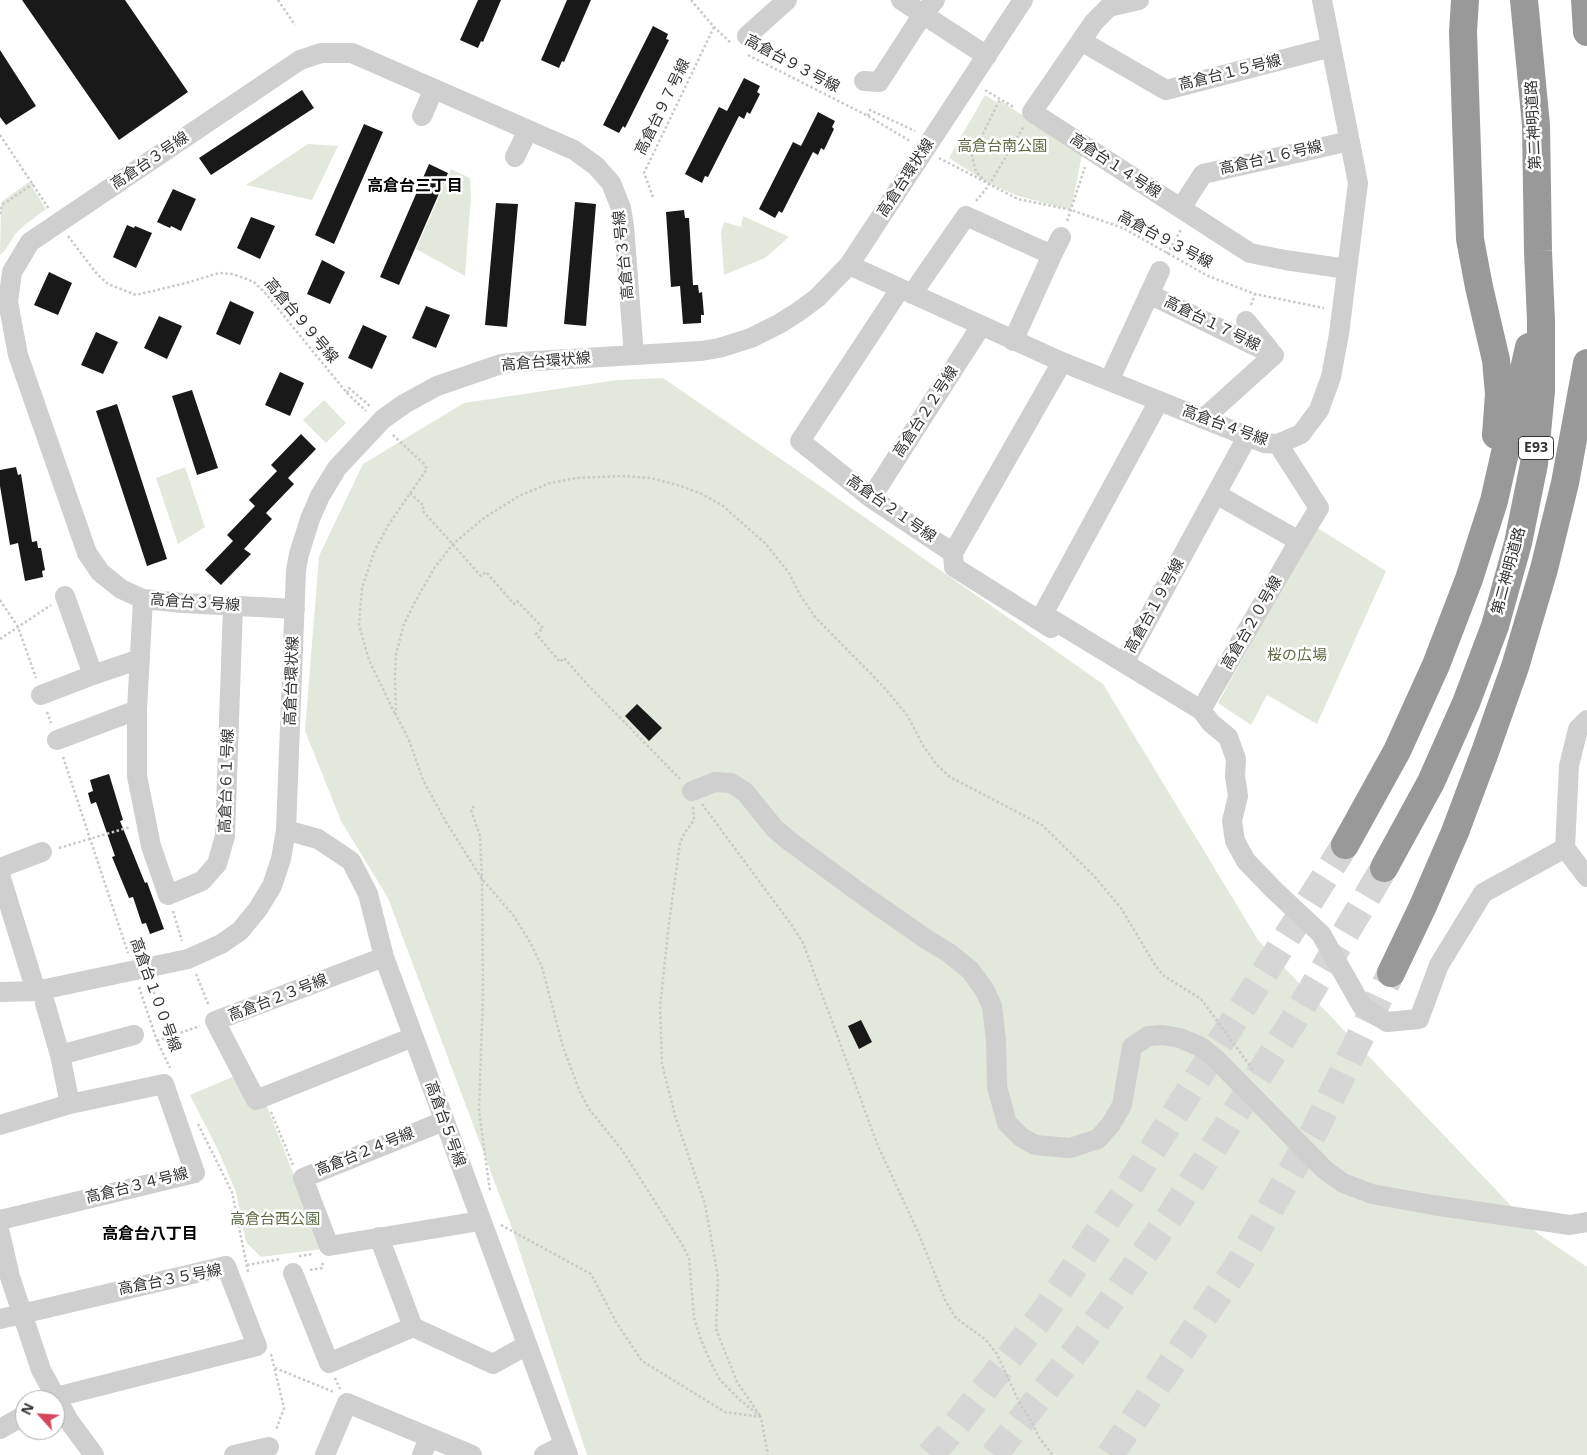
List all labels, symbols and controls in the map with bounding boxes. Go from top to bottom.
street label: 高倉台９３号線 [741,31,843,97]
street label: 高倉台１５号線 [1177,52,1283,94]
street label: 高倉台９７号線 [632,56,694,158]
street label: 第二神明道路 [1523,80,1545,170]
street label: 高倉台３号線 [108,128,192,194]
street label: 高倉台１４号線 [1066,130,1164,202]
street label: 高倉台環状線 [874,135,938,221]
street label: 高倉台１６号線 [1218,137,1324,179]
park label: 高倉台南公園 [957,138,1047,156]
district label: 高倉台三丁目 [367,176,463,196]
street label: 高倉台９３号線 [1114,207,1216,273]
street label: 高倉台３号線 [610,209,638,301]
street label: 高倉台９９号線 [260,275,342,367]
street label: 高倉台１７号線 [1161,293,1263,355]
street label: 高倉台環状線 [500,349,592,375]
street label: 高倉台２２号線 [890,363,962,461]
street label: 高倉台４号線 [1180,402,1270,450]
road number: E93 [1518,436,1554,459]
street label: 高倉台２１号線 [843,472,939,546]
street label: 第二神明道路 [1489,525,1529,617]
street label: 高倉台１９号線 [1122,556,1188,656]
street label: 高倉台２０号線 [1218,573,1286,673]
street label: 高倉台３号線 [149,591,241,615]
street label: 高倉台環状線 [281,636,303,726]
park label: 桜の広場 [1267,647,1327,665]
street label: 高倉台６１号線 [216,728,238,834]
street label: 高倉台１００号線 [126,936,184,1054]
street label: 高倉台２３号線 [226,971,330,1025]
street label: 高倉台５号線 [421,1079,469,1169]
street label: 高倉台２４号線 [313,1124,417,1180]
street label: 高倉台３４号線 [84,1165,190,1207]
park label: 高倉台西公園 [230,1211,320,1229]
district label: 高倉台八丁目 [102,1224,198,1244]
street label: 高倉台３５号線 [117,1261,223,1299]
north arrow [15,1390,65,1440]
text: N [16,1399,38,1418]

